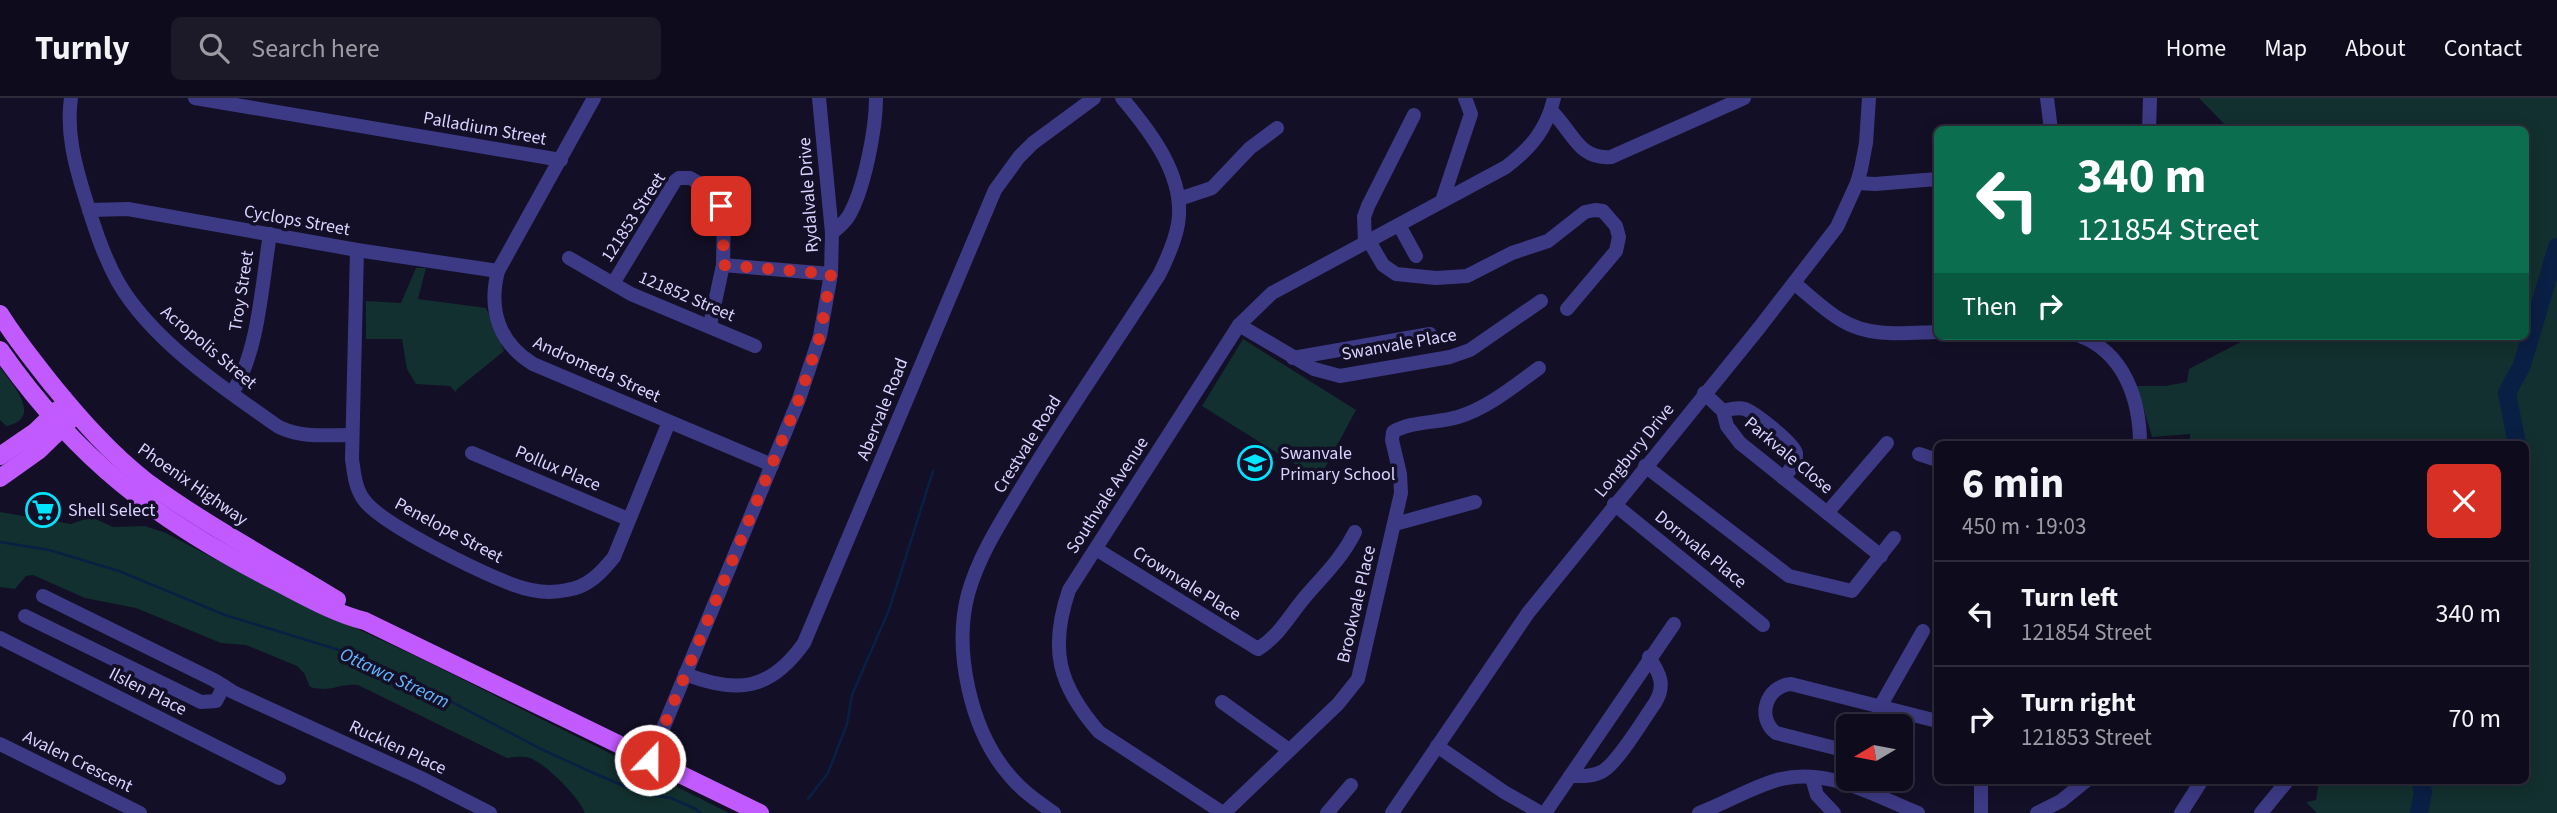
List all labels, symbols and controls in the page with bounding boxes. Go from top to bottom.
search box [171,17,661,80]
text: Turnly [35,25,129,72]
icon: search [195,29,233,67]
text: Search here [251,30,380,67]
text: Home [2166,31,2226,66]
text: Map [2264,31,2307,66]
text: About [2345,31,2406,66]
text: Contact [2444,31,2522,66]
street label: Palladium Street [421,105,548,152]
street label: Rydalvale Drive [792,136,825,253]
text: 340 m [2077,142,2206,212]
icon: left [1962,154,2053,245]
street label: 121853 Street [595,168,672,267]
pin [691,176,751,236]
icon: arrive [702,187,740,225]
street label: Cyclops Street [242,199,352,242]
text: 121854 Street [2077,207,2259,253]
street label: Troy Street [223,249,260,333]
street label: 121852 Street [635,265,739,328]
icon: right [2031,287,2069,325]
text: Then [1962,288,2017,325]
street label: Acropolis Street [155,300,262,395]
street label: Swanvale Place [1340,322,1459,367]
street label: Andromeda Street [529,330,664,409]
street label: Abervale Road [851,354,914,464]
street label: Crestvale Road [987,390,1068,498]
street label: Longbury Drive [1589,398,1680,503]
street label: Parkvale Close [1739,411,1838,500]
street label: Southvale Avenue [1060,432,1155,559]
street label: Phoenix Highway [132,437,254,532]
street label: Pollux Place [511,439,605,498]
place label: Swanvale Primary School [1280,441,1395,487]
school or university icon: Swanvale Primary School [1236,444,1274,482]
text: 6 min [1962,454,2064,514]
button: close [2427,464,2501,538]
supermarket icon: Shell Select [24,491,62,529]
street label: Penelope Street [390,491,507,570]
place label: Shell Select [68,498,155,523]
street label: Dornvale Place [1649,505,1752,594]
text: 450 m · 19:03 [1962,510,2086,543]
street label: Crownvale Place [1128,540,1246,627]
street label: Brookvale Place [1331,543,1382,665]
text: Turn left [2021,579,2118,616]
icon: left [1962,595,2000,633]
text: 340 m [2435,595,2501,632]
text: 121854 Street [2021,616,2152,649]
water label: Ottawa Stream [335,641,454,716]
street label: Ilslen Place [104,661,191,722]
text: Turn right [2021,684,2136,721]
icon: right [1962,700,2000,738]
text: 70 m [2448,700,2501,737]
street label: Rucklen Place [345,714,451,781]
north arrow [1836,714,1913,791]
map controls [1836,714,1913,791]
text: 121853 Street [2021,721,2152,754]
position arrow [613,723,687,797]
street label: Avalen Crescent [19,724,137,799]

